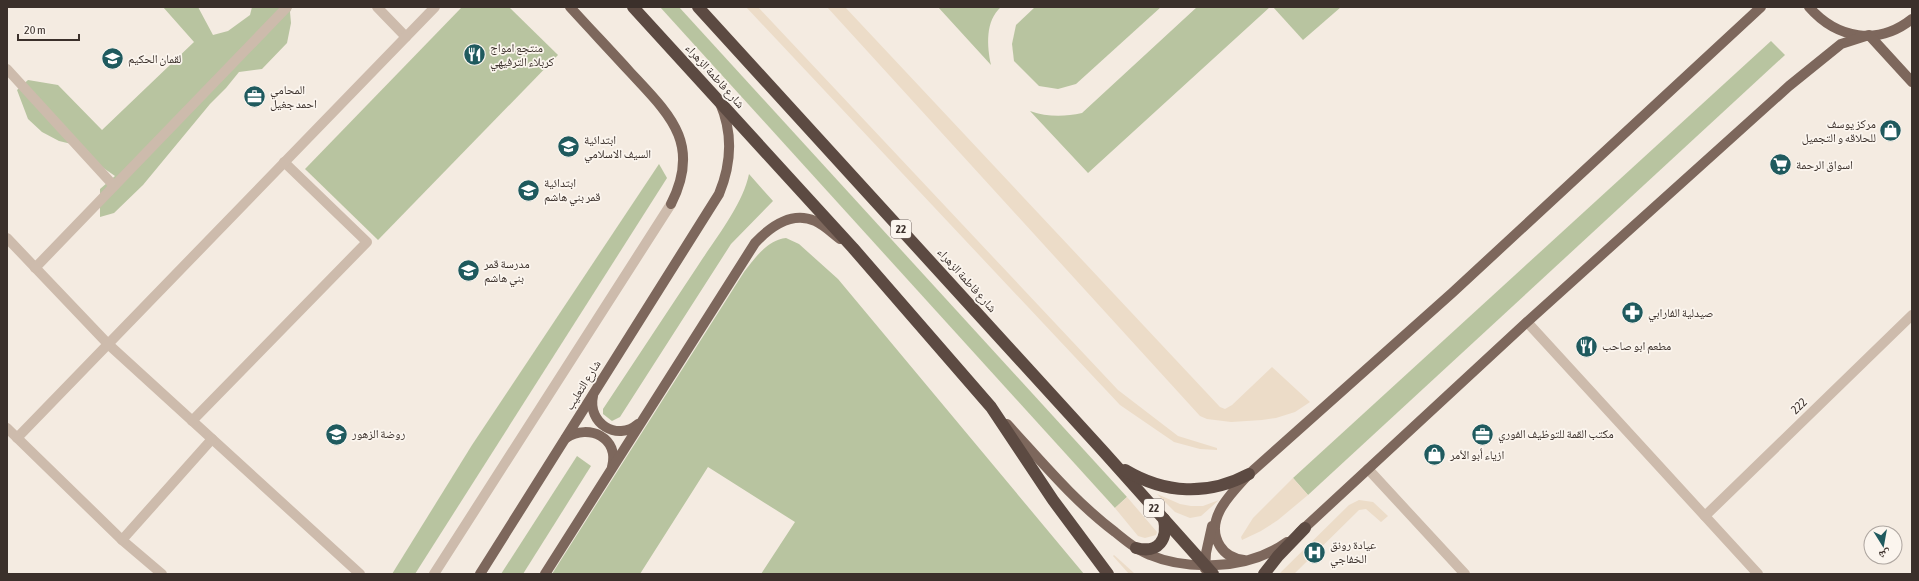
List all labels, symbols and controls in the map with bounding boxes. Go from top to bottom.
scale bar [18,16,79,42]
text: 20 m [24,23,46,37]
place label: منتجع امواج كربلاء الترفيهي [490,41,554,72]
street label: شارع فاطمة الزهراء [682,41,748,112]
restaurant icon: منتجع امواج كربلاء الترفيهي [461,42,487,68]
school or university icon: لقمان الحكيم [99,46,125,72]
place label: لقمان الحكيم [128,52,181,67]
place label: المحامي احمد جغيل [270,83,317,111]
office icon: المحامي احمد جغيل [241,84,267,110]
place label: مركز يوسف للحلاقه و التجميل [1802,117,1876,145]
shop icon: مركز يوسف للحلاقه و التجميل [1878,118,1904,144]
place label: ابتدائية السيف الاسلامي [584,133,651,164]
school or university icon: ابتدائية السيف الاسلامي [555,134,581,160]
supermarket icon: اسواق الرحمة [1767,152,1793,178]
place label: اسواق الرحمة [1796,158,1853,172]
place label: ابتدائية قمر بني هاشم [544,176,601,207]
school or university icon: ابتدائية قمر بني هاشم [515,177,541,203]
road number: 22 [891,220,911,238]
street label: شارع فاطمة الزهراء [934,245,1000,316]
place label: مدرسة قمر بني هاشم [483,257,530,288]
school or university icon: مدرسة قمر بني هاشم [455,258,481,284]
pharmacy icon: صيدلية الفارابي [1619,300,1645,326]
place label: صيدلية الفارابي [1648,306,1714,323]
restaurant icon: مطعم ابو صاحب [1573,333,1599,359]
place label: مطعم ابو صاحب [1602,339,1671,354]
street label: شارع التعليب [562,357,605,413]
street label: 222 [1788,395,1810,417]
school or university icon: روضة الزهور [324,421,350,447]
office icon: مكتب القمة للتوظيف الفوري [1470,421,1496,447]
place label: روضة الزهور [351,427,406,441]
place label: مكتب القمة للتوظيف الفوري [1498,427,1614,444]
shop icon: ازياء أبو الأمر [1421,442,1447,468]
place label: ازياء أبو الأمر [1449,448,1504,462]
road number: 22 [1144,499,1164,517]
north arrow [1863,525,1903,565]
place label: عيادة رونق الخفاجي [1330,538,1376,569]
hospital icon: عيادة رونق الخفاجي [1301,539,1327,565]
text: ش [1877,546,1892,562]

